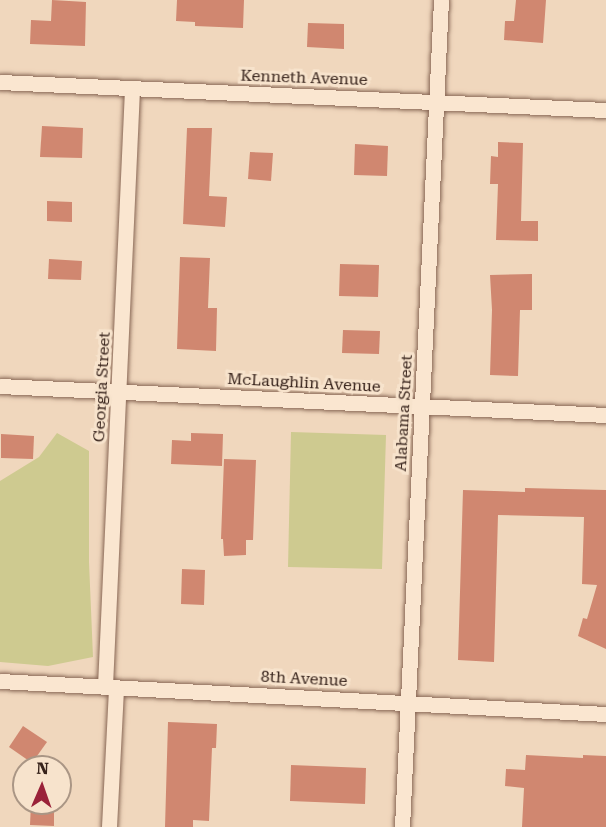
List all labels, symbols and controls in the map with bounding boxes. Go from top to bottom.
street label: Kenneth Avenue [240,66,368,90]
street label: Georgia Street [90,331,114,443]
street label: Alabama Street [391,354,417,472]
street label: McLaughlin Avenue [227,369,381,397]
street label: 8th Avenue [260,667,348,691]
north arrow [12,755,72,815]
text: N [36,759,49,778]

